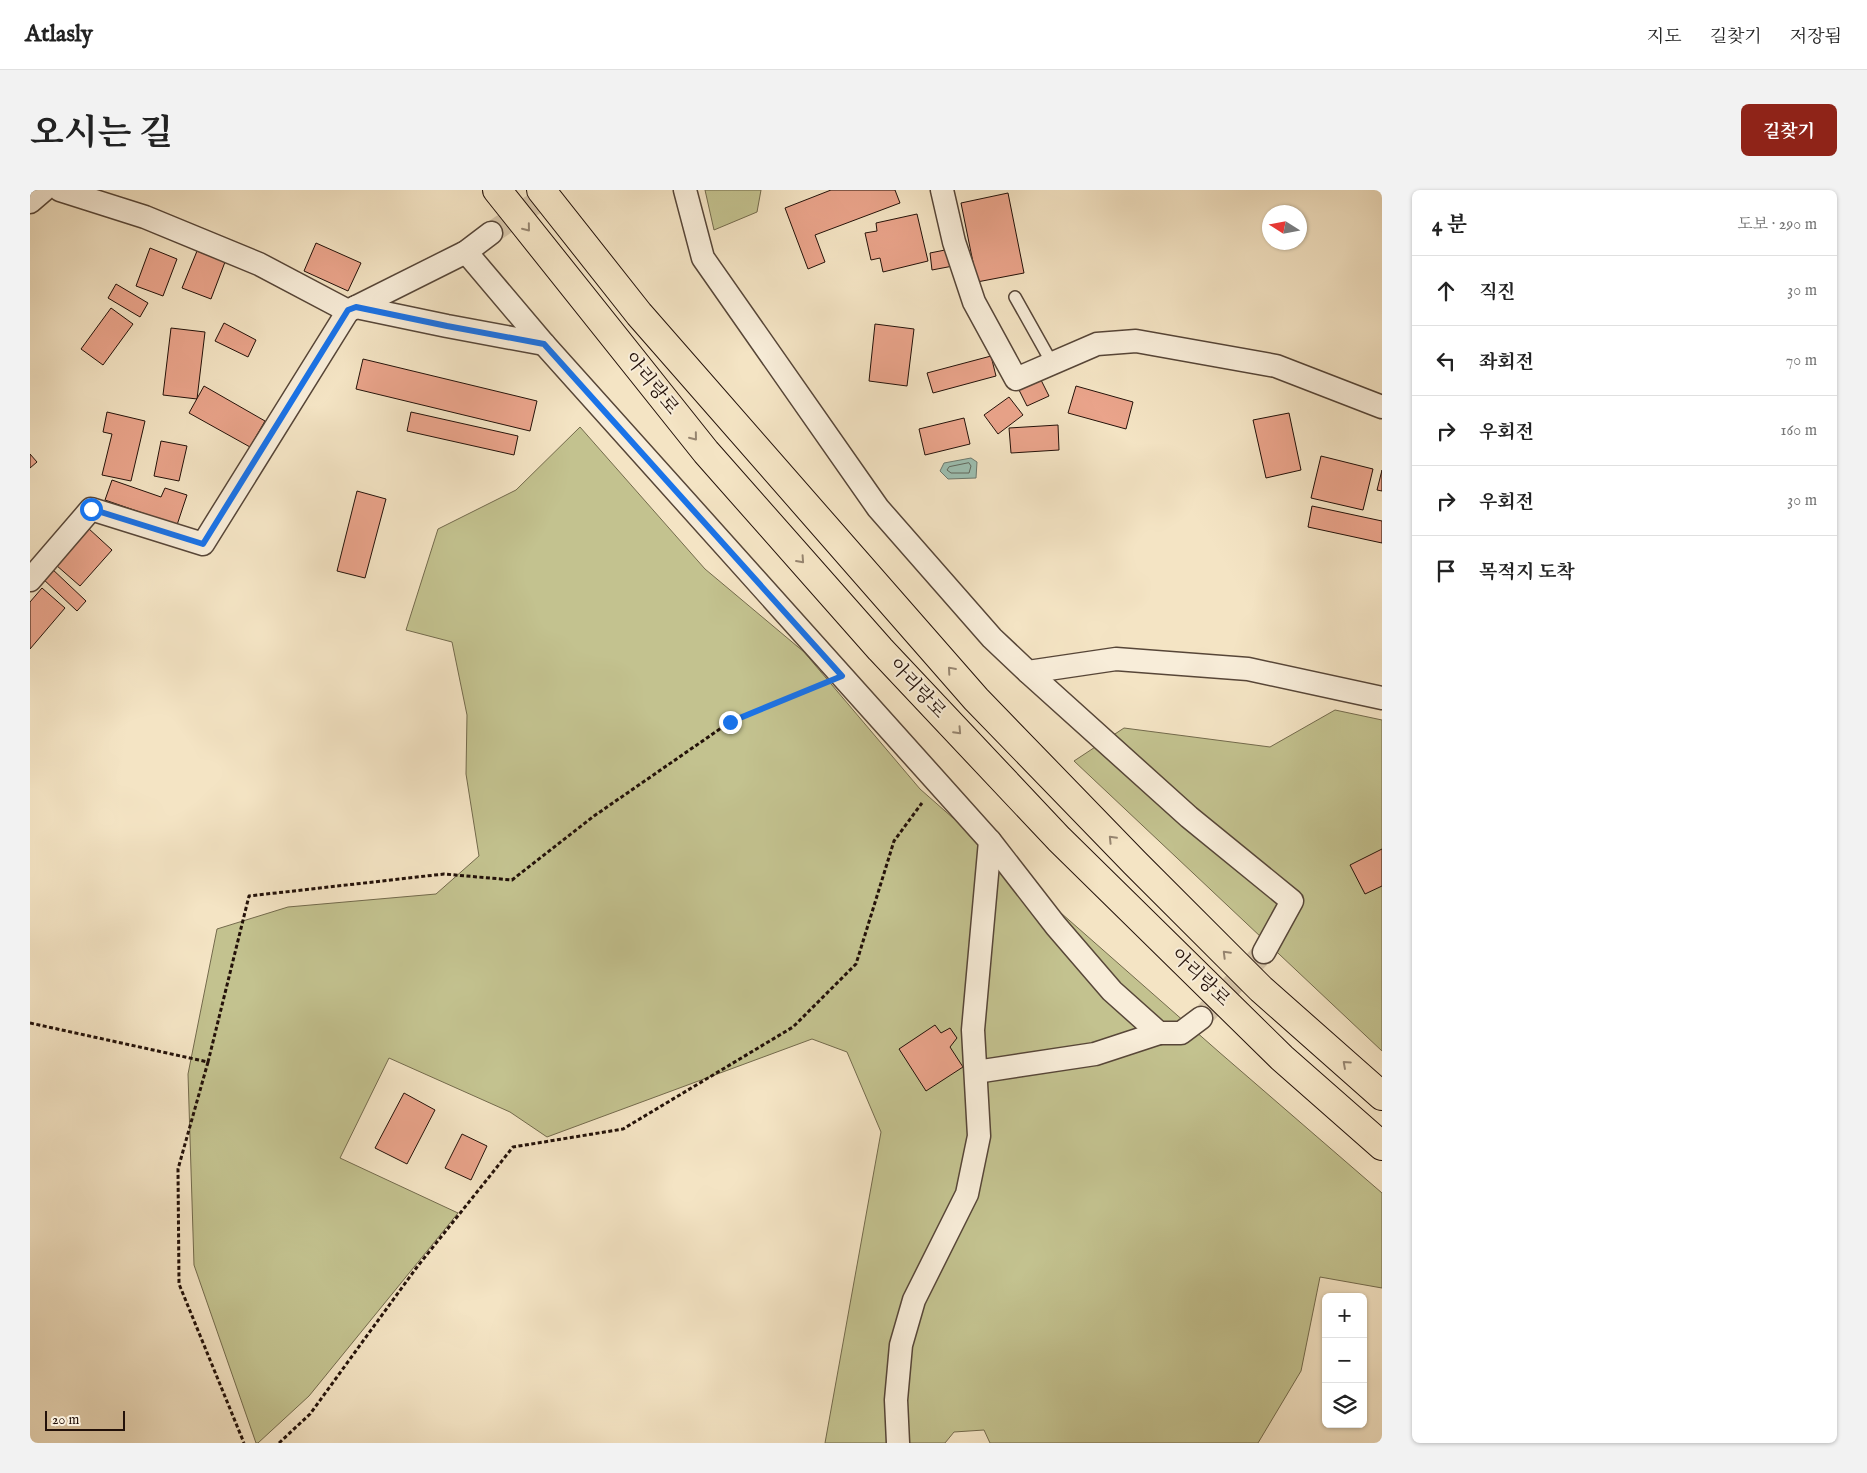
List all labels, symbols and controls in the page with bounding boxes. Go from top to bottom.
text: Atlasly [25,19,93,50]
text: 지도 [1647,26,1682,49]
text: 길찾기 [1710,26,1762,49]
text: 저장됨 [1790,26,1842,49]
button: 길찾기 [1741,104,1837,156]
text: 오시는 길 [30,112,173,157]
north arrow [1262,205,1307,250]
text: 4 분 [1432,212,1467,239]
text: 도보 · 290 m [1737,215,1817,235]
one-way arrow [522,222,530,231]
icon: ahead [1432,277,1460,305]
text: 직진 [1479,281,1516,305]
text: 30 m [1787,281,1817,301]
icon: left [1432,347,1460,375]
street label: 아리랑로 [619,348,683,420]
text: 좌회전 [1479,351,1534,375]
text: 70 m [1786,351,1817,371]
icon: right [1432,417,1460,445]
text: 우회전 [1479,421,1534,445]
text: 160 m [1781,421,1817,441]
one-way arrow [688,432,697,441]
icon: right [1432,487,1460,515]
text: 우회전 [1479,491,1534,515]
text: 30 m [1787,491,1817,511]
route start [80,498,103,521]
one-way arrow [795,554,804,563]
icon: arrive [1432,557,1460,585]
text: 목적지 도착 [1479,561,1575,585]
street label: 아리랑로 [883,654,951,724]
one-way arrow [948,667,957,676]
route end [719,711,742,734]
one-way arrow [952,726,961,735]
one-way arrow [1108,835,1117,844]
street label: 아리랑로 [1165,944,1235,1012]
one-way arrow [1223,951,1232,960]
one-way arrow [1342,1061,1351,1070]
map controls [1322,1293,1367,1428]
button: + [1322,1293,1367,1338]
button: − [1322,1338,1367,1383]
button: layers [1322,1383,1367,1428]
scale bar [45,1408,125,1431]
text: 20 m [52,1411,79,1429]

